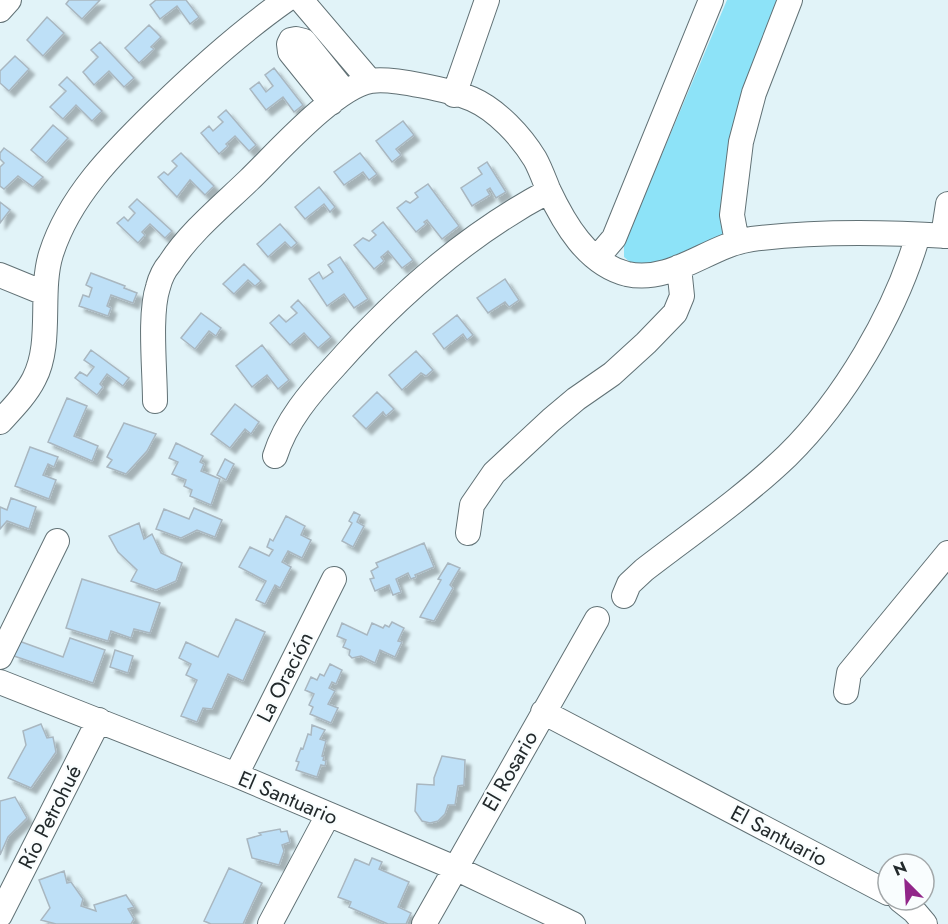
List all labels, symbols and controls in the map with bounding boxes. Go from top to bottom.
street label: La Oración [249,627,321,727]
street label: El Rosario [475,725,545,817]
street label: Río Petrohué [11,760,89,874]
street label: El Santuario [234,764,342,832]
street label: El Santuario [725,798,833,874]
north arrow [876,852,936,912]
text: N [890,856,911,882]

